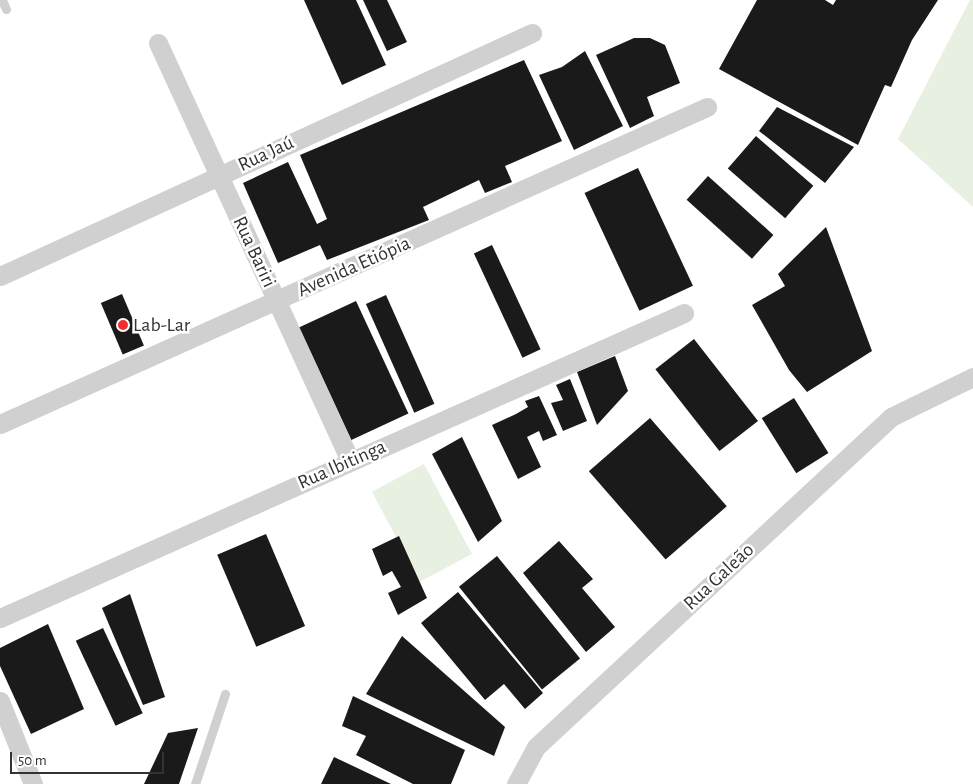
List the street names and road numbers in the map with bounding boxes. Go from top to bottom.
street label: Rua Jaú [234,131,298,177]
street label: Rua Bariri [227,213,281,291]
street label: Avenida Etiópia [294,231,414,303]
street label: Rua Ibitinga [294,435,390,495]
street label: Rua Galeão [679,538,759,616]

